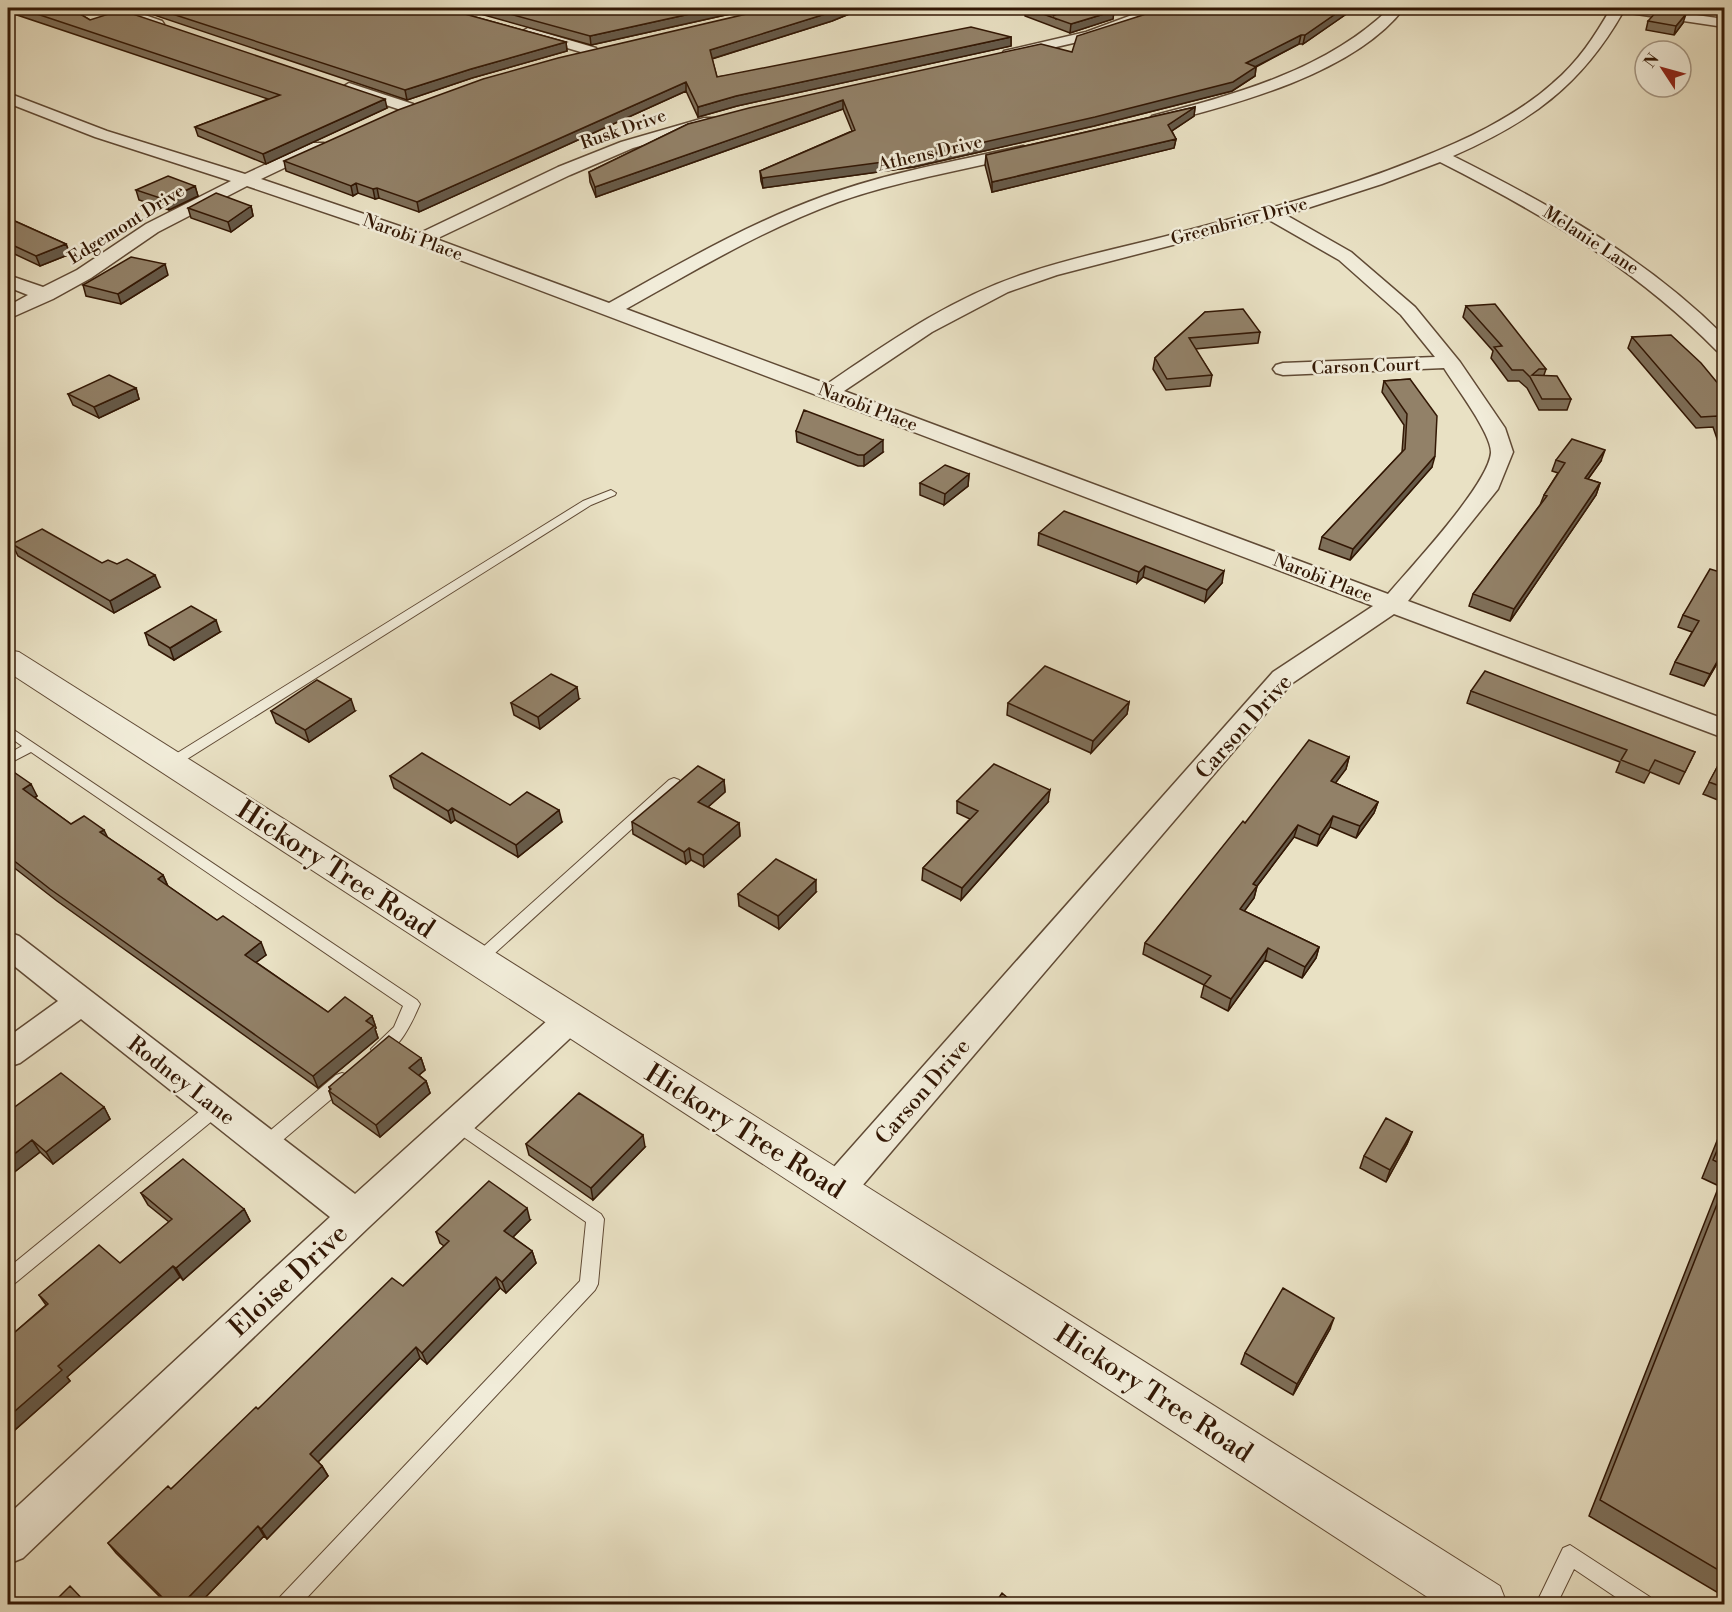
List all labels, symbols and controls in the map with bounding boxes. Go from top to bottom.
north arrow [1633,39,1693,99]
text: N [1640,49,1664,72]
street label: Rusk Drive [577,104,669,155]
street label: Athens Drive [874,130,985,177]
street label: Edgemont Drive [64,179,189,270]
street label: Greenbrier Drive [1168,192,1310,251]
street label: Melanie Lane [1538,201,1643,280]
street label: Narobi Place [360,209,466,266]
street label: Carson Court [1311,353,1422,380]
street label: Narobi Place [815,378,921,437]
street label: Narobi Place [1270,549,1376,608]
street label: Carson Drive [1190,669,1298,785]
street label: Hickory Tree Road [230,793,441,947]
street label: Rodney Lane [122,1031,240,1132]
street label: Carson Drive [870,1034,976,1150]
street label: Hickory Tree Road [638,1057,851,1207]
street label: Eloise Drive [222,1217,355,1344]
street label: Hickory Tree Road [1048,1317,1259,1471]

